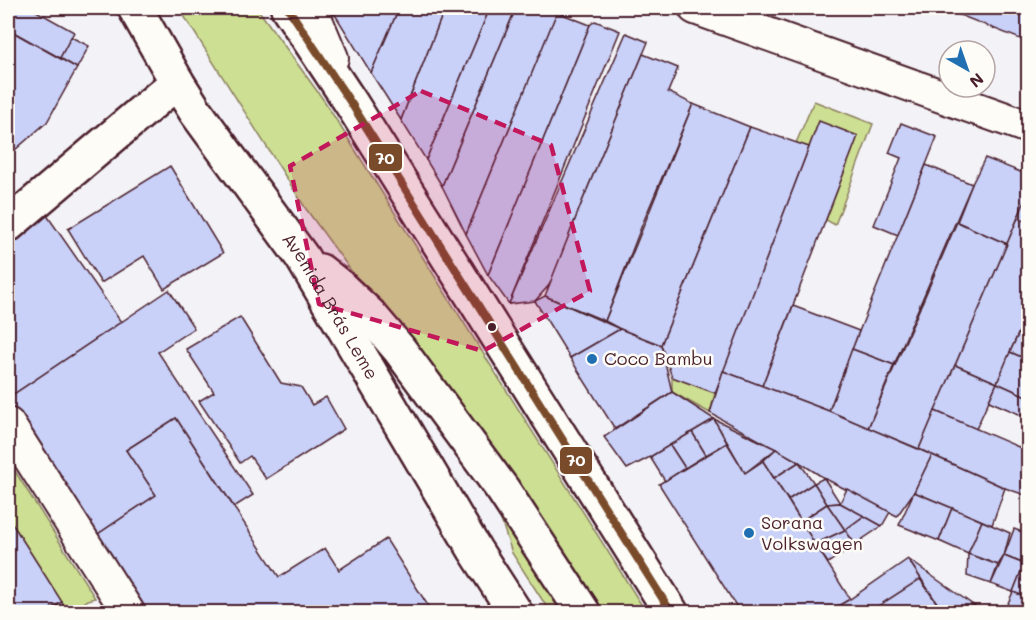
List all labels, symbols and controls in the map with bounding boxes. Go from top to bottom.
north arrow [937,39,997,99]
text: N [966,69,988,93]
line badge: 70 [368,143,403,172]
text: 70 [375,147,395,168]
street label: Avenida Brás Leme [277,228,385,384]
unlabelled marker [486,321,498,333]
place label: Coco Bambu [604,346,713,370]
marker: Coco Bambu [585,352,599,366]
line badge: 70 [559,446,593,475]
text: 70 [566,449,586,470]
place label: Sorana Volkswagen [761,510,863,555]
marker: Sorana Volkswagen [742,526,756,540]

